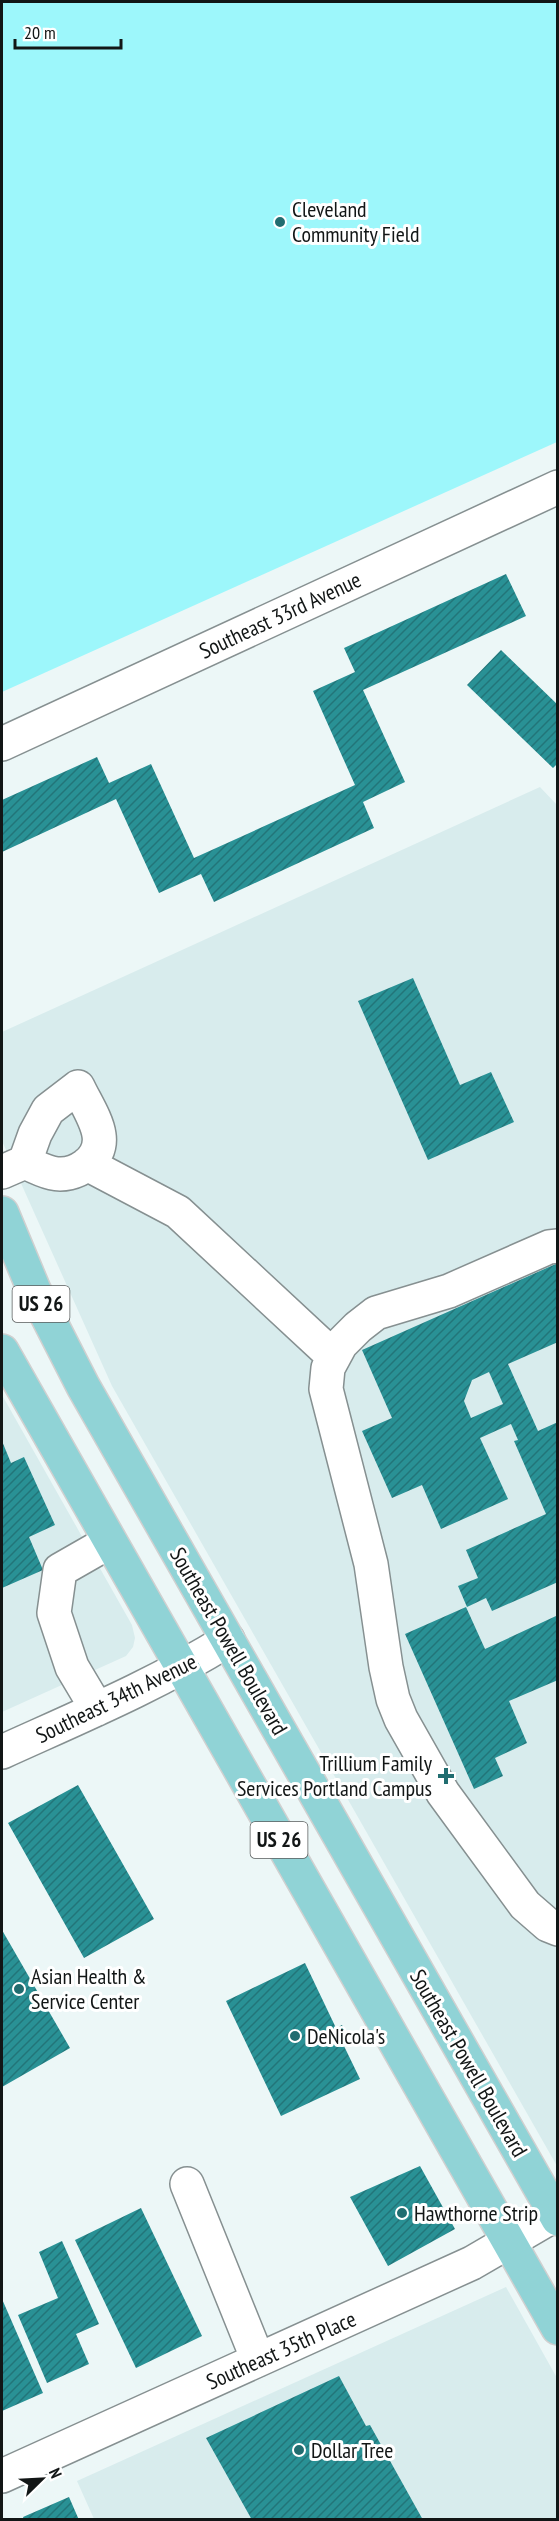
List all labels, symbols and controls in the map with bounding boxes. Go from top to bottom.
scale bar [15,12,122,50]
text: 20 m [24,21,56,44]
place label: Cleveland Community Field [292,195,419,248]
marker: Cleveland Community Field [273,215,287,229]
street label: Southeast 33rd Avenue [195,565,365,665]
road number: US 26 [12,1286,70,1322]
street label: Southeast Powell Boulevard [164,1542,294,1740]
street label: Southeast 34th Avenue [31,1647,201,1749]
place label: Trillium Family Services Portland Campus [237,1749,433,1802]
marker: Trillium Family Services Portland Campus [437,1767,455,1785]
road number: US 26 [250,1822,308,1858]
place label: Asian Health & Service Center [31,1962,146,2015]
street label: Southeast Powell Boulevard [404,1964,534,2162]
marker: Asian Health & Service Center [12,1982,26,1996]
place label: DeNicola's [307,2022,385,2050]
marker: DeNicola's [288,2029,302,2043]
place label: Hawthorne Strip [414,2199,538,2227]
marker: Hawthorne Strip [395,2206,409,2220]
street label: Southeast 35th Place [202,2305,360,2395]
place label: Dollar Tree [311,2436,393,2464]
marker: Dollar Tree [292,2443,306,2457]
north arrow [12,2449,72,2509]
text: N [45,2465,67,2481]

